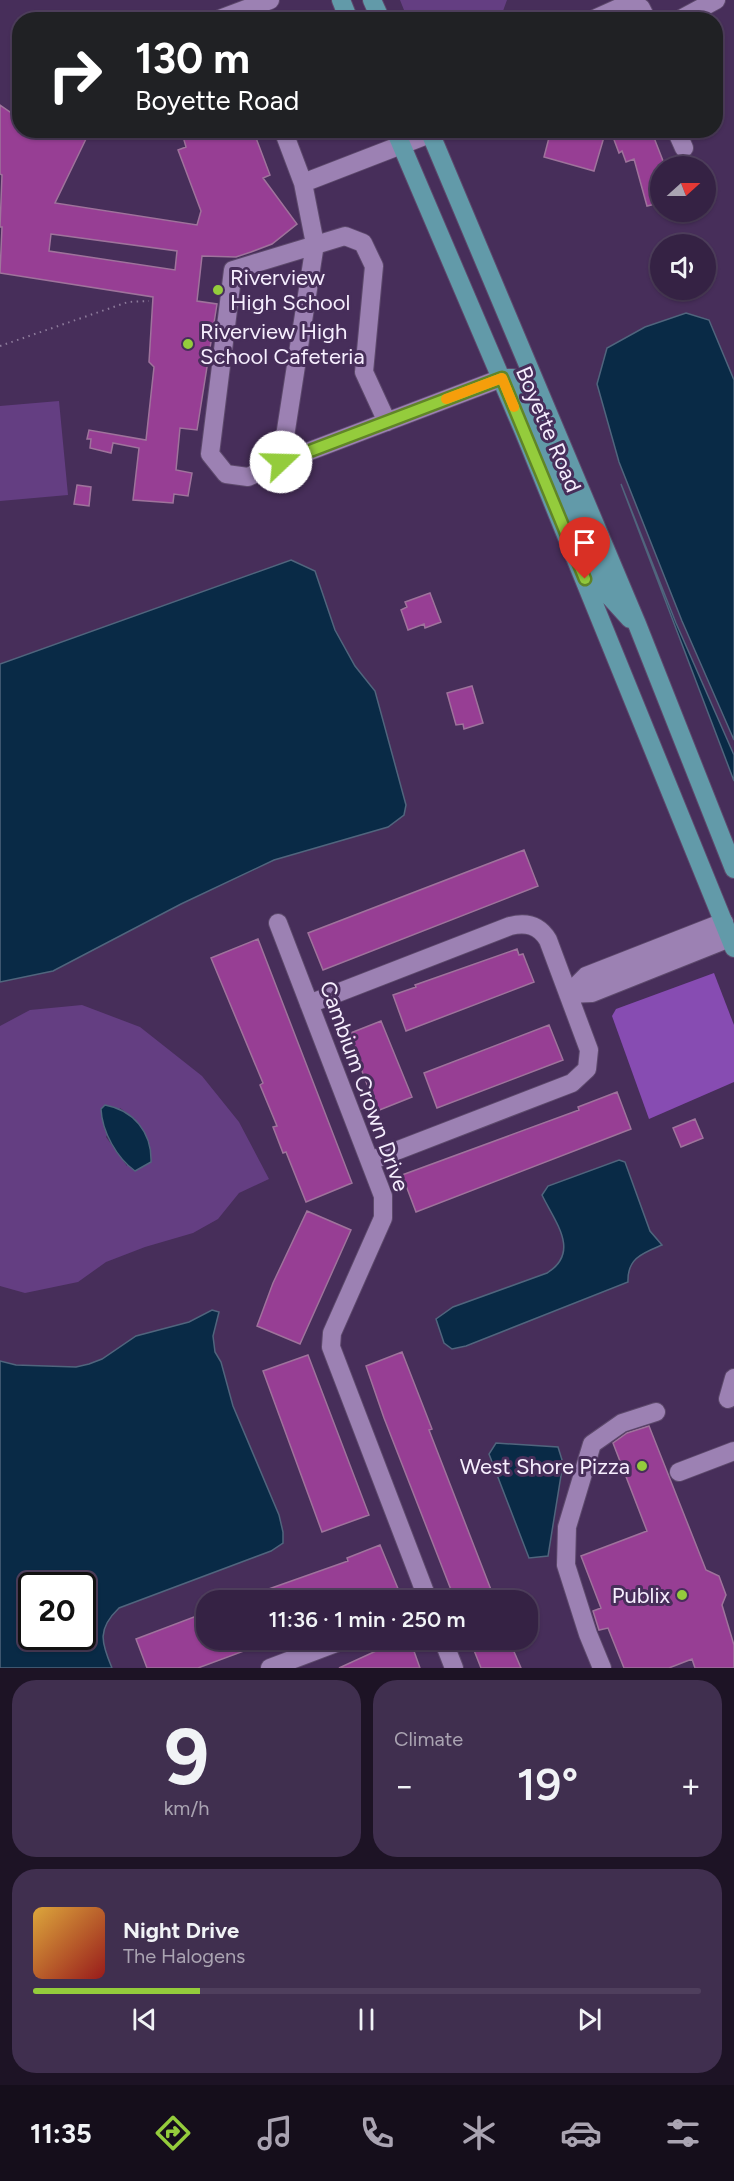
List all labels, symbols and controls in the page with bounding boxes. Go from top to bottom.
text: 130 m [135,33,250,84]
icon: right [36,36,114,114]
text: Boyette Road [135,84,299,117]
north arrow [650,156,716,222]
map controls [650,156,716,300]
button: sound [650,234,716,300]
place label: Riverview High School [230,264,350,316]
marker: Riverview High School [211,283,225,297]
place label: Riverview High School Cafeteria [200,318,365,370]
marker: Riverview High School Cafeteria [181,337,195,351]
street label: Boyette Road [510,362,587,496]
position arrow [249,430,313,494]
pin [559,517,610,579]
icon: arrive [568,526,601,559]
street label: Cambium Crown Drive [314,977,415,1195]
place label: West Shore Pizza [460,1453,630,1480]
marker: West Shore Pizza [635,1459,649,1473]
speed limit sign: 20 [18,1572,96,1650]
place label: Publix [612,1582,671,1609]
marker: Publix [675,1588,689,1602]
text: 11:36 · 1 min · 250 m [268,1606,466,1633]
text: 9 [164,1710,209,1804]
text: Climate [394,1727,463,1751]
text: 19° [517,1757,578,1811]
text: − [394,1766,415,1805]
text: + [680,1766,701,1805]
text: km/h [164,1796,209,1820]
text: Night Drive [123,1917,239,1944]
text: The Halogens [123,1944,245,1968]
icon: previous [128,2003,161,2036]
icon: pause [350,2003,383,2036]
icon: next [573,2003,606,2036]
icon: directions [152,2112,194,2154]
icon: music [254,2112,296,2154]
icon: phone [356,2112,398,2154]
icon: climate [458,2112,500,2154]
icon: car [560,2112,602,2154]
icon: filters [662,2112,704,2154]
text: 11:35 [30,2117,92,2150]

